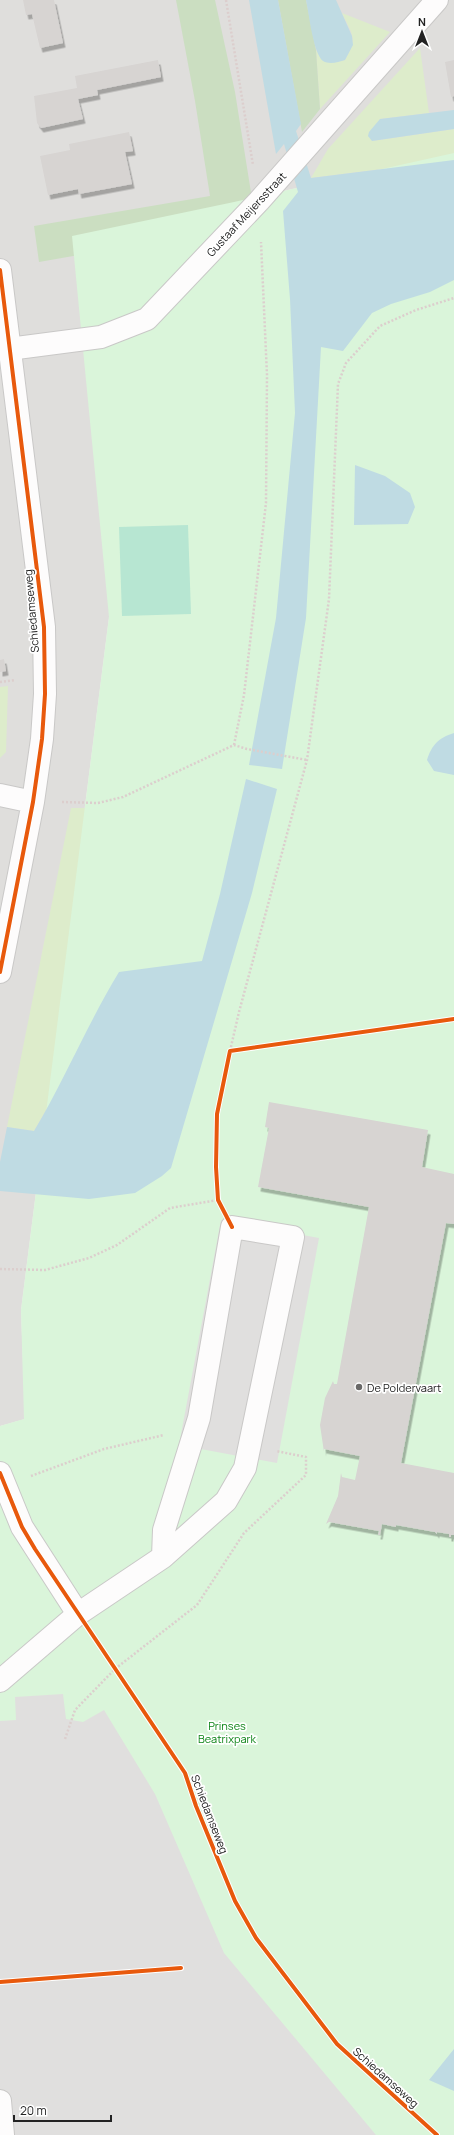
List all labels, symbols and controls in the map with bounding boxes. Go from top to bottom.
north arrow [402,12,442,52]
text: N [418,14,426,29]
street label: Gustaaf Meijersstraat [203,169,289,259]
street label: Schiedamseweg [20,569,42,653]
place label: De Poldervaart [367,1380,441,1395]
marker: De Poldervaart [354,1382,364,1392]
park label: Prinses Beatrixpark [198,1718,257,1746]
street label: Schiedamseweg [188,1772,232,1856]
street label: Schiedamseweg [350,2043,422,2111]
scale bar [14,2097,111,2123]
text: 20 m [20,2102,47,2119]

